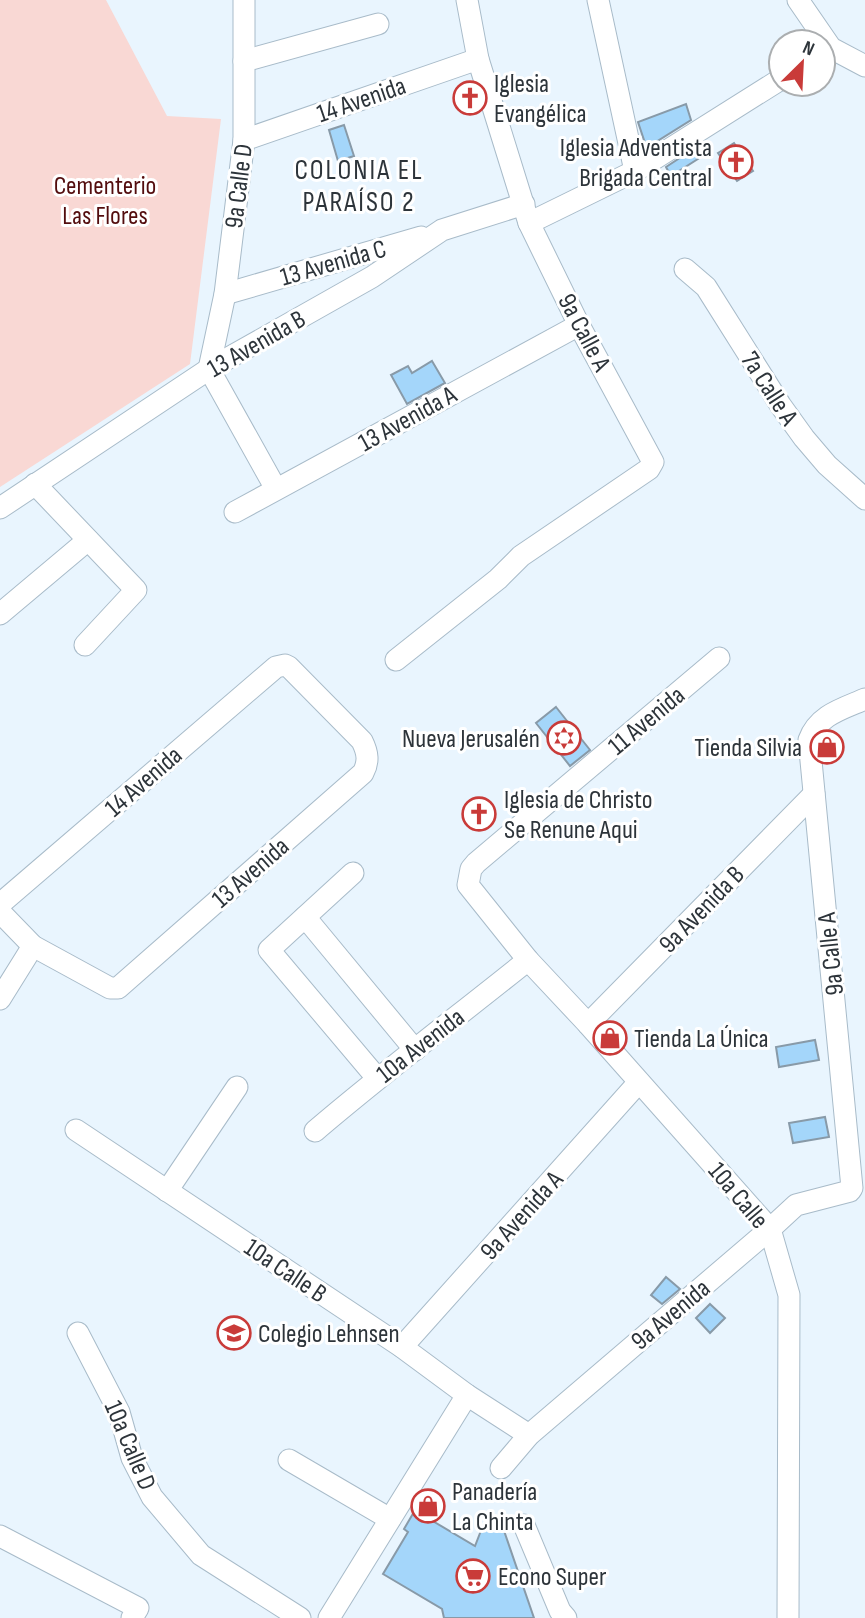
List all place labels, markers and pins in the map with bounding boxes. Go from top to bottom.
place label: Iglesia Evangélica [494,69,587,130]
church icon: Iglesia Evangélica [451,79,489,117]
place label: Iglesia Adventista Brigada Central [560,133,712,194]
church icon: Iglesia Adventista Brigada Central [717,143,755,181]
synagogue icon: Nueva Jerusalén [545,719,583,757]
place label: Nueva Jerusalén [402,724,540,755]
shop icon: Tienda Silvia [808,728,846,766]
place label: Tienda Silvia [694,733,802,764]
place label: Iglesia de Christo Se Renune Aqui [504,785,653,846]
church icon: Iglesia de Christo Se Renune Aqui [460,795,498,833]
shop icon: Tienda La Única [591,1019,629,1057]
place label: Tienda La Única [634,1024,769,1055]
school or university icon: Colegio Lehnsen [215,1314,253,1352]
place label: Colegio Lehnsen [258,1319,400,1350]
place label: Panadería La Chinta [452,1477,537,1538]
shop icon: Panadería La Chinta [409,1487,447,1525]
supermarket icon: Econo Super [454,1557,492,1595]
place label: Econo Super [498,1562,607,1593]

